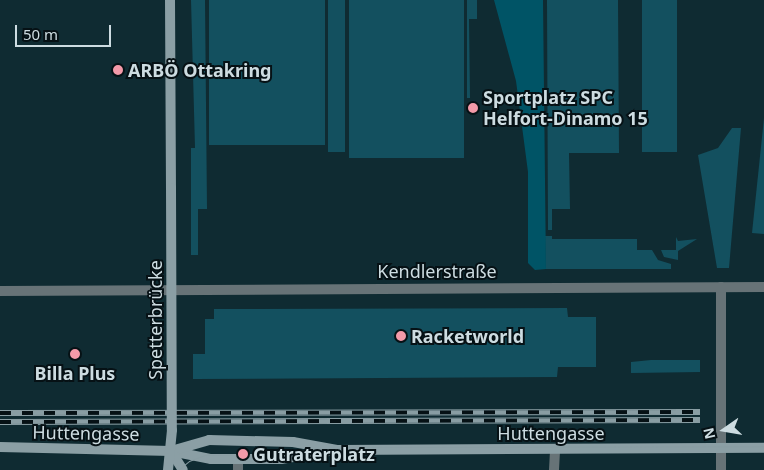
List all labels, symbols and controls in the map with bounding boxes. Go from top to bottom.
scale bar [18,15,114,47]
text: 50 m [23,24,58,44]
place label: ARBÖ Ottakring [128,59,271,81]
marker: ARBÖ Ottakring [112,64,124,76]
place label: Sportplatz SPC Helfort-Dinamo 15 [483,87,648,130]
marker: Sportplatz SPC Helfort-Dinamo 15 [467,102,479,114]
street label: Spetterbrücke [144,260,166,380]
street label: Kendlerstraße [377,260,497,282]
place label: Racketworld [411,325,524,347]
marker: Racketworld [395,330,407,342]
marker: Billa Plus [69,348,81,360]
place label: Billa Plus [35,362,115,384]
north arrow [699,405,749,455]
street label: Huttengasse [32,421,140,445]
street label: Huttengasse [497,422,605,444]
text: N [698,426,719,441]
place label: Gutraterplatz [253,443,375,465]
marker: Gutraterplatz [237,448,249,460]

